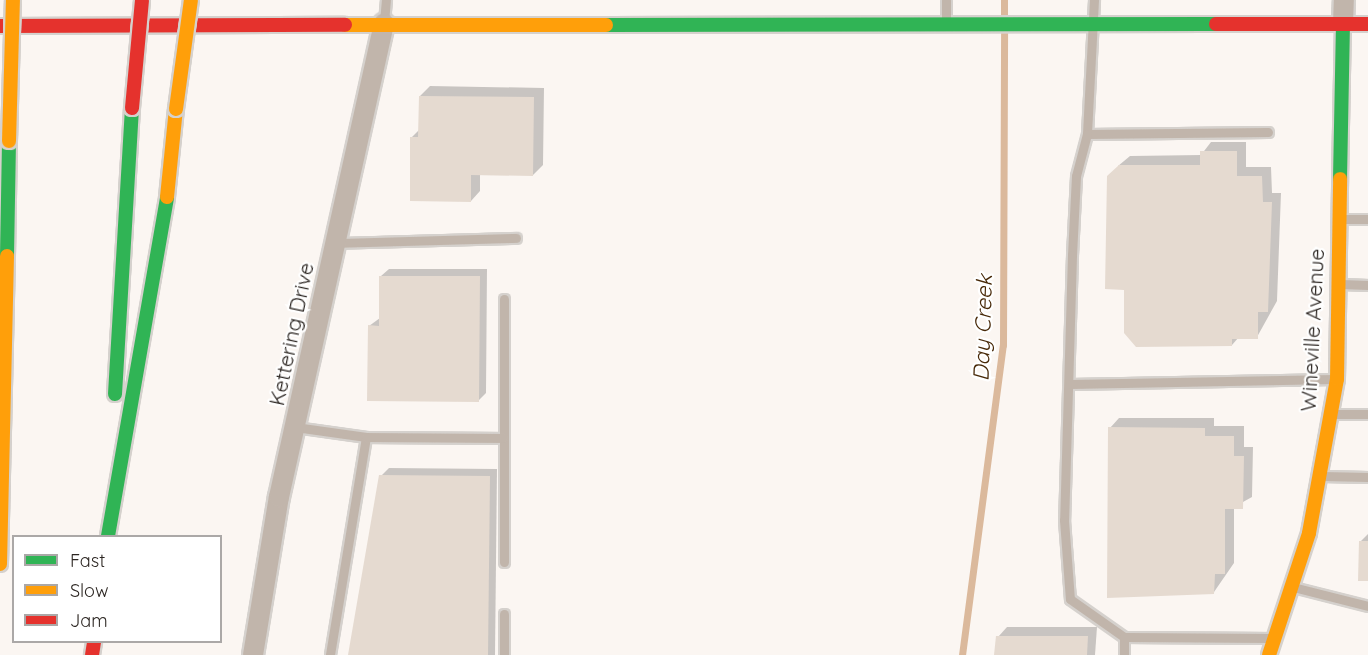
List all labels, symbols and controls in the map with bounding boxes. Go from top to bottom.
street label: Wineville Avenue [1295,248,1329,412]
street label: Kettering Drive [264,260,318,408]
water label: Day Creek [968,274,998,382]
legend [12,535,222,643]
text: Fast [70,549,105,572]
text: Slow [70,579,108,602]
text: Jam [70,609,108,632]

